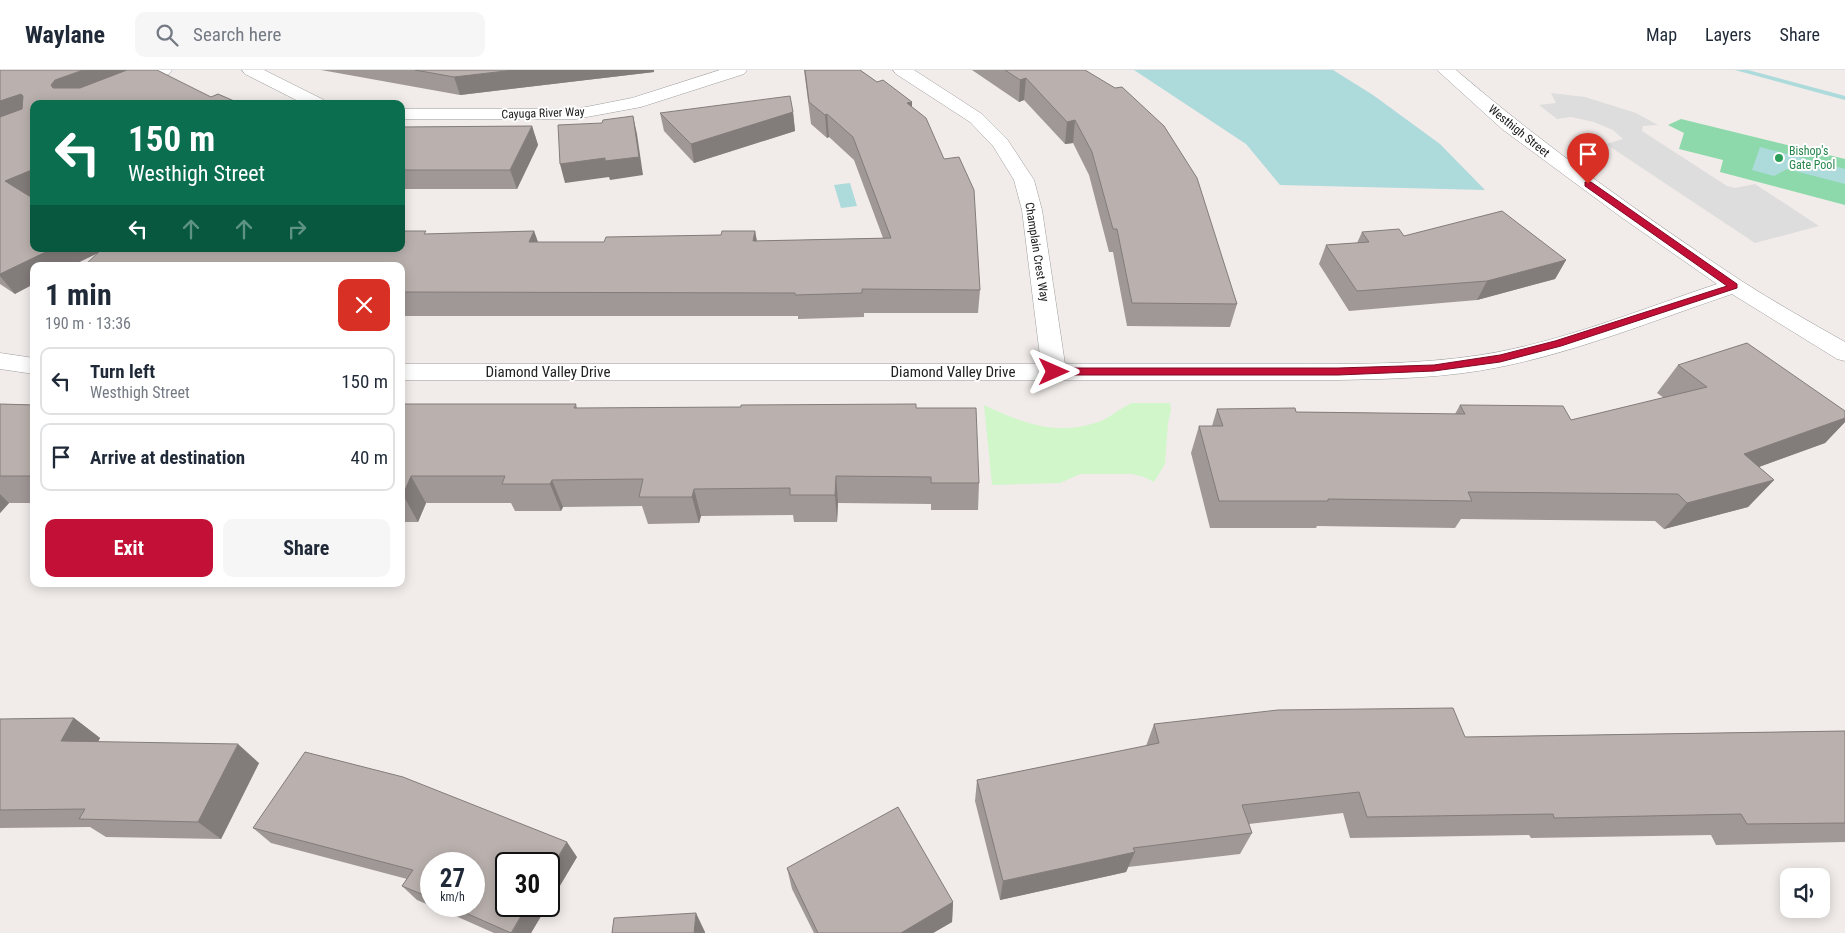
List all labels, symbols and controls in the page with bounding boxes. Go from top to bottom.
search box [135,12,485,57]
text: Waylane [25,21,105,49]
icon: search [153,21,181,49]
text: Search here [193,23,281,46]
text: Map [1646,24,1677,45]
text: Layers [1705,24,1752,45]
text: Share [1780,24,1820,45]
street label: Westhigh Street [1486,102,1553,160]
street label: Cayuga River Way [501,105,585,121]
text: 150 m [128,119,215,160]
icon: left [45,120,110,185]
pin [1567,133,1609,184]
icon: arrive [1574,140,1602,168]
place label: Bishop's Gate Pool [1789,144,1835,172]
marker: Bishop's Gate Pool [1773,152,1785,164]
text: Westhigh Street [128,161,265,186]
street label: Champlain Crest Way [1022,201,1052,303]
icon: left [124,215,152,243]
icon: ahead [177,215,205,243]
icon: ahead [230,215,258,243]
icon: right [283,215,311,243]
text: 1 min [45,277,112,312]
button: close [338,279,390,331]
text: 190 m · 13:36 [45,314,131,333]
position arrow [1027,345,1079,397]
text: Turn left [90,360,155,383]
street label: Diamond Valley Drive [486,363,610,381]
street label: Diamond Valley Drive [891,363,1015,381]
icon: left [47,367,75,395]
text: 150 m [341,370,388,393]
text: Westhigh Street [90,383,190,402]
icon: arrive [47,443,75,471]
text: Arrive at destination [90,446,245,469]
text: 40 m [351,446,388,469]
button: Exit [45,519,213,577]
button: Share [223,519,390,577]
speed limit sign: 30 [495,852,560,917]
text: 27 [440,864,465,893]
map controls [1780,868,1830,918]
button: sound [1780,868,1830,918]
text: km/h [440,890,465,904]

